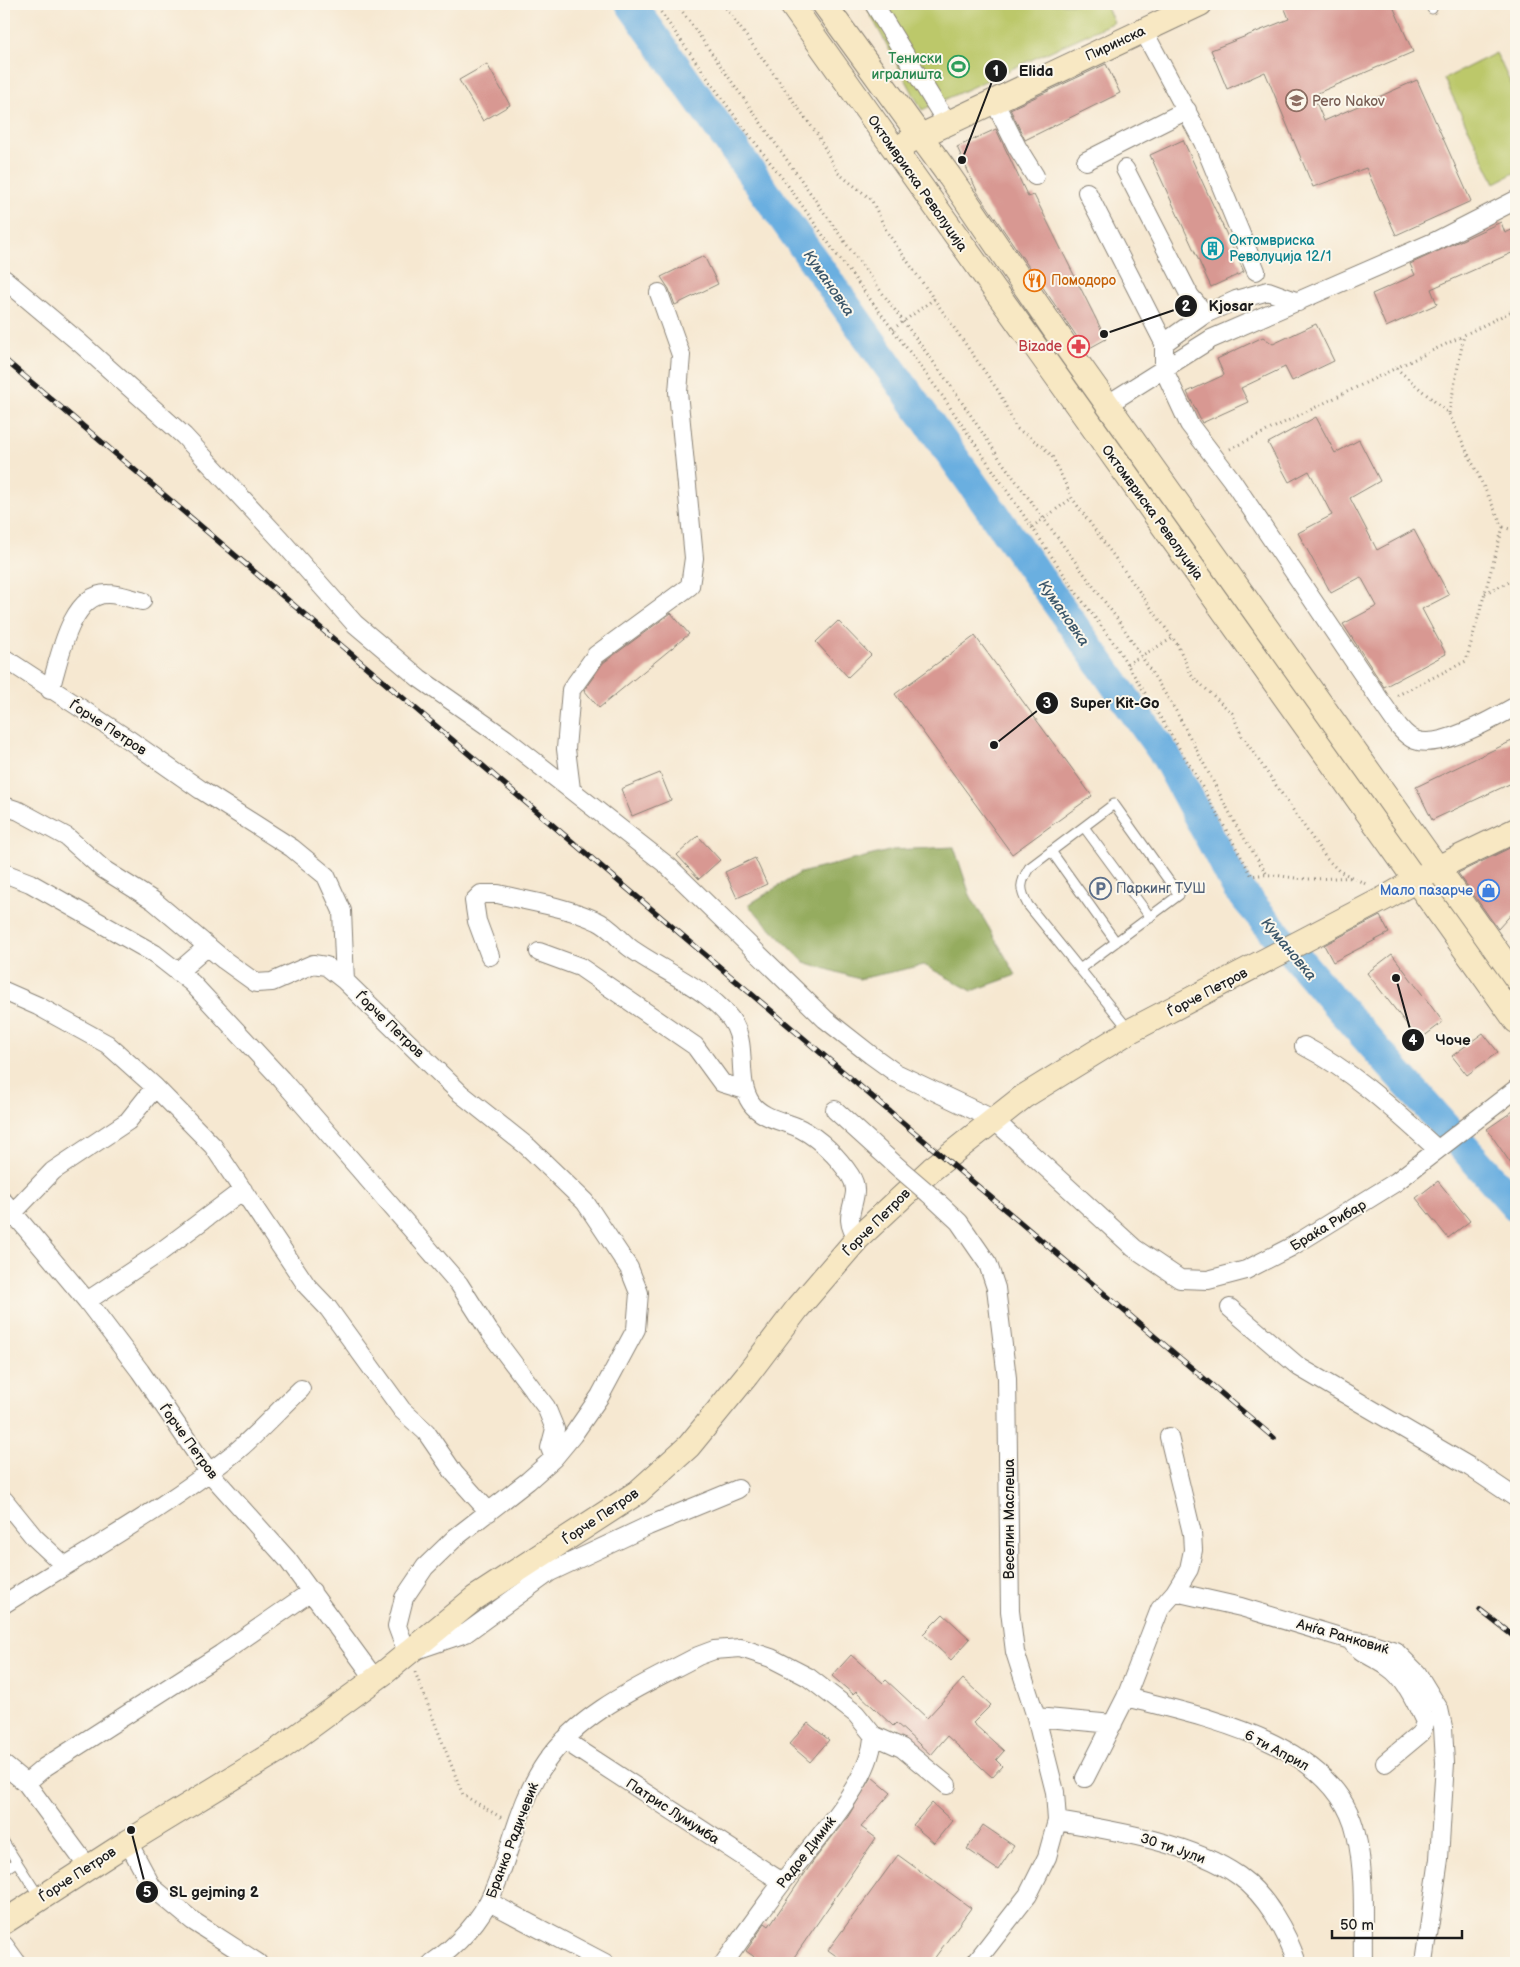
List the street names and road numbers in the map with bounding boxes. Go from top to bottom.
street label: Пиринска [1082,22,1149,65]
street label: Октомвриска Револуција [864,112,972,255]
street label: Октомвриска Револуција [1098,442,1208,584]
street label: Ѓорче Петров [66,695,151,759]
street label: Ѓорче Петров [1164,963,1251,1021]
street label: Ѓорче Петров [352,987,429,1062]
street label: Ѓорче Петров [838,1184,914,1260]
street label: Браќа Рибар [1287,1196,1369,1255]
street label: Ѓорче Петров [156,1400,223,1483]
street label: Веселин Маслеша [1001,1458,1018,1579]
street label: Ѓорче Петров [558,1483,642,1548]
street label: Анѓа Ранковиќ [1294,1615,1392,1658]
street label: 6 ти Април [1242,1726,1312,1775]
street label: Патрис Лумумба [623,1775,723,1848]
street label: Бранко Радичевиќ [482,1779,543,1901]
street label: Радое Димиќ [773,1812,840,1892]
street label: 30 ти Јули [1138,1829,1208,1868]
street label: Ѓорче Петров [35,1842,120,1906]

